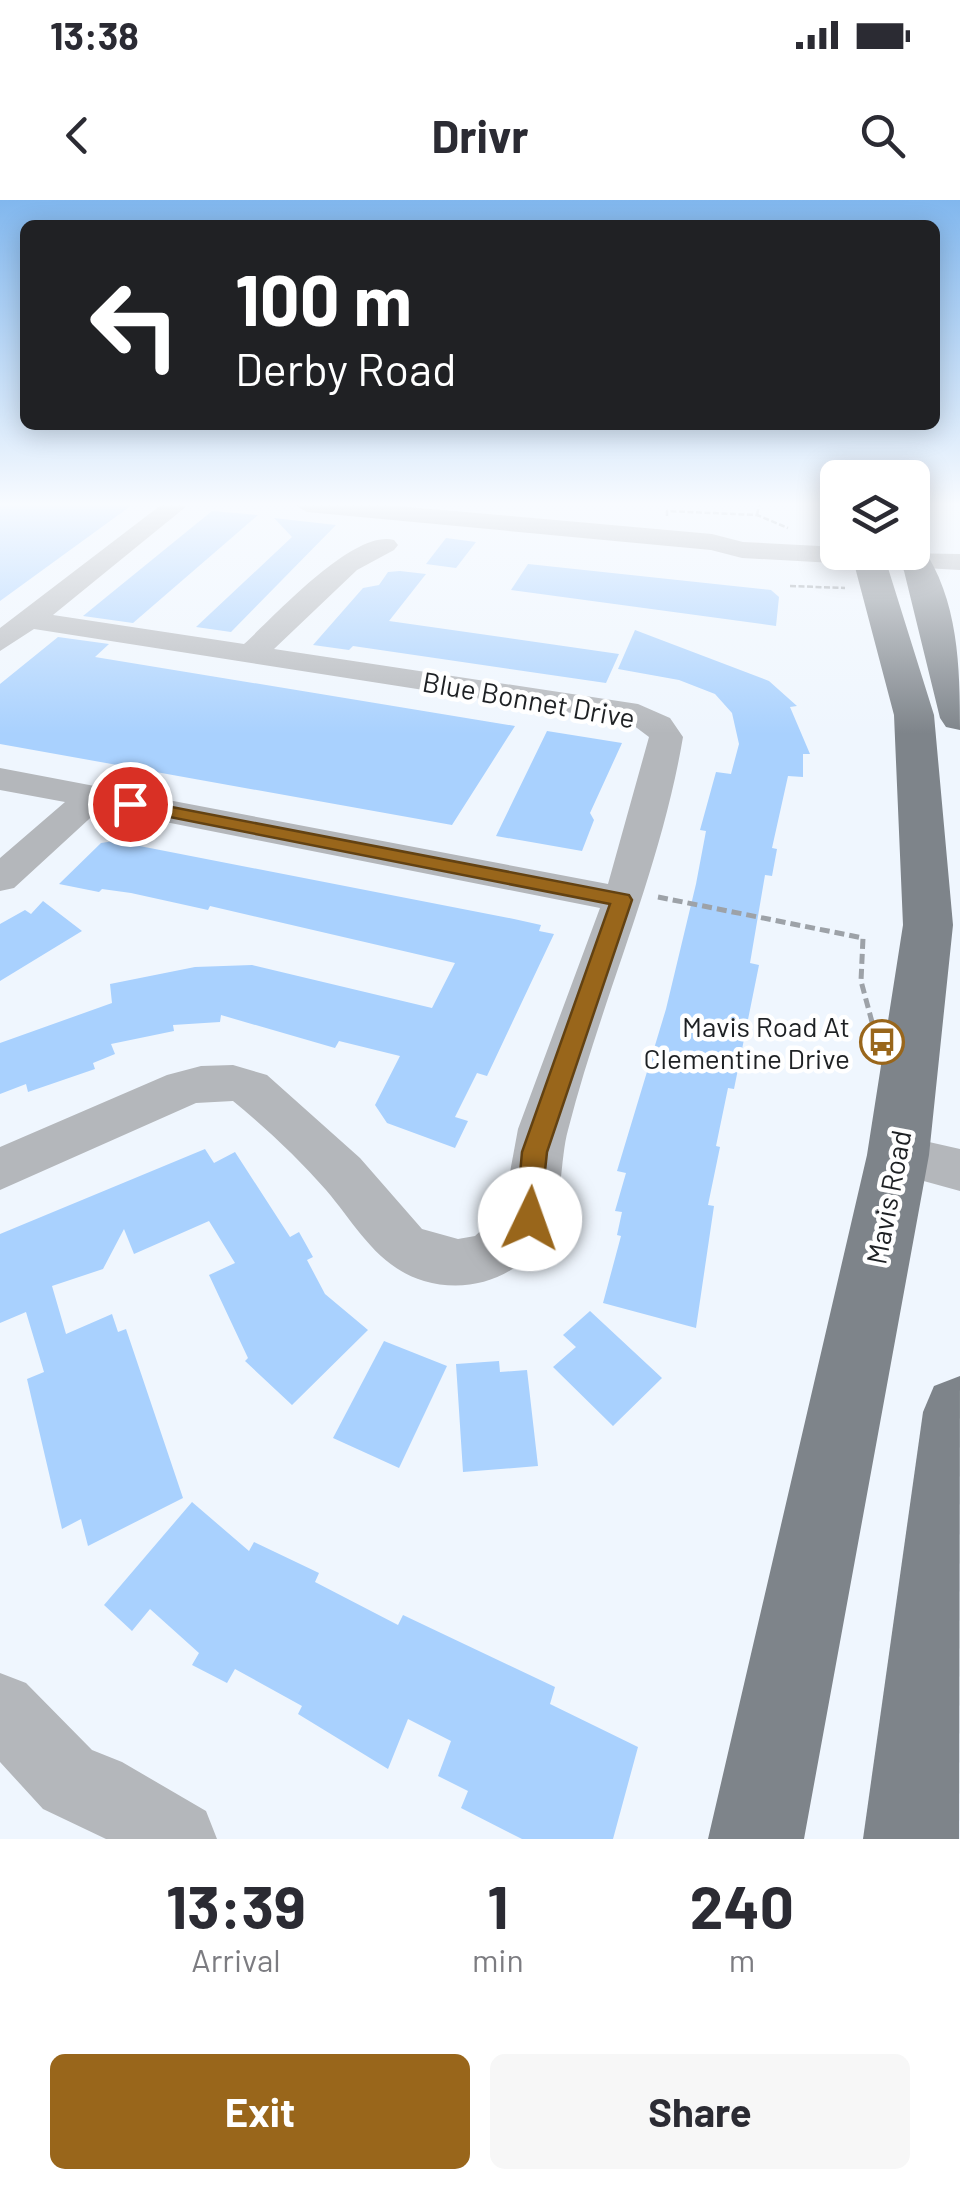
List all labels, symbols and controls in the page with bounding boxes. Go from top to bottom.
text: 13:38 [50,12,139,58]
icon: back [50,108,105,163]
text: Drivr [431,108,529,162]
icon: search [855,108,910,163]
text: 100 m [235,256,412,340]
icon: left [70,260,200,390]
text: Derby Road [235,341,457,395]
map controls [820,460,930,570]
button: layers [820,460,930,570]
street label: Blue Bonnet Drive [420,664,638,734]
pin [88,762,173,847]
icon: arrive [103,777,158,832]
place label: Mavis Road At Clementine Drive [644,1009,850,1075]
bus stop icon: Mavis Road At Clementine Drive [859,1019,905,1065]
street label: Mavis Road [858,1127,918,1267]
position arrow [478,1167,582,1271]
text: 13:39 [166,1869,306,1941]
text: 1 [487,1869,508,1941]
text: 240 [690,1869,794,1941]
text: Arrival [191,1940,281,1978]
text: min [472,1940,524,1978]
text: m [729,1940,755,1978]
button: Exit [50,2054,470,2169]
button: Share [490,2054,910,2169]

